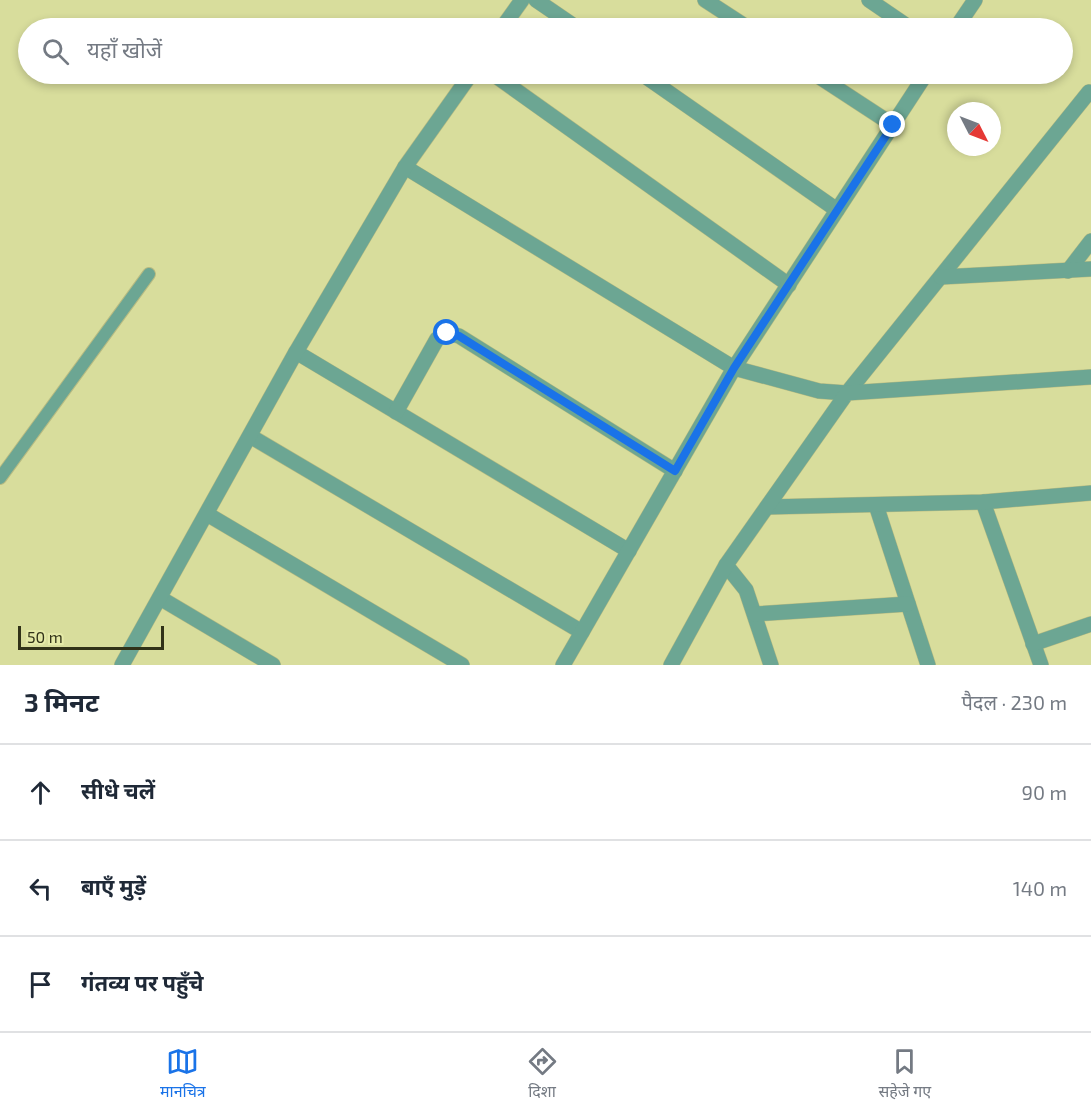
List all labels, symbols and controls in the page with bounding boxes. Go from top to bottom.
search box [18,18,1073,84]
icon: search [39,35,72,68]
text: यहाँ खोजें [87,36,162,62]
north arrow [947,102,1001,156]
route end [879,111,905,137]
route start [433,319,459,345]
scale bar [18,623,164,650]
text: 50 m [27,627,63,646]
text: 3 मिनट [24,686,99,717]
text: पैदल · 230 m [961,690,1067,714]
icon: ahead [24,776,57,809]
text: सीधे चलें [81,777,155,803]
text: 90 m [1022,780,1067,804]
icon: left [24,872,57,905]
text: बाएँ मुड़ें [81,873,146,899]
text: 140 m [1013,876,1067,900]
icon: arrive [24,968,57,1001]
text: गंतव्य पर पहुँचे [81,969,204,995]
tab: मानचित्र [160,1045,206,1104]
tab: दिशा [526,1045,559,1104]
tab: सहेजे गए [878,1045,931,1104]

